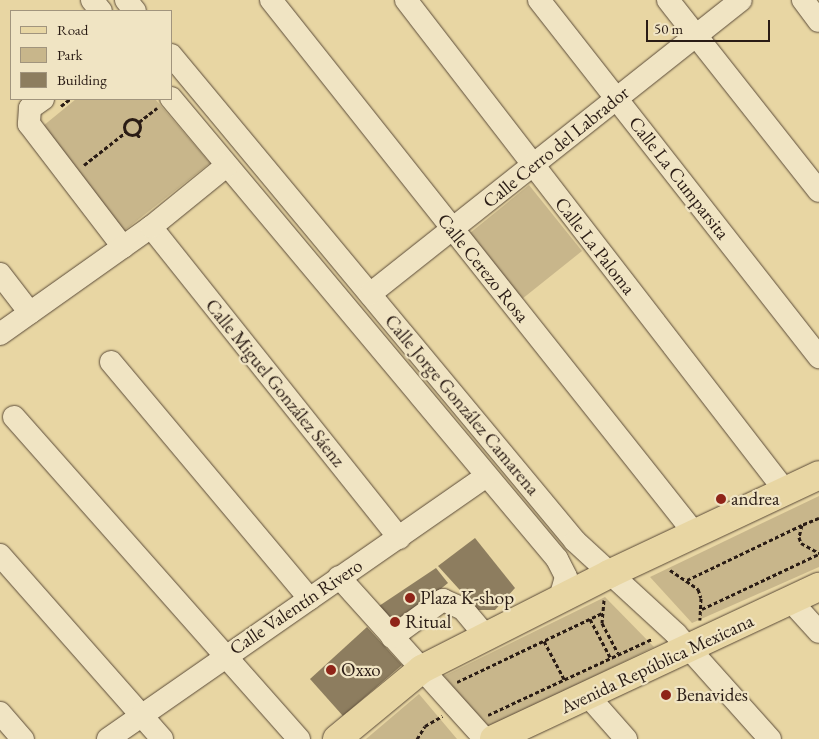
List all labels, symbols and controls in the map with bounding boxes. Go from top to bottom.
legend [10,10,172,100]
scale bar [649,10,773,42]
text: 50 m [654,19,683,38]
text: Road [57,20,88,39]
text: Park [57,45,83,64]
text: Building [57,70,107,89]
street label: Calle Cerro del Labrador [478,81,634,213]
street label: Calle La Cumparsita [624,112,734,244]
street label: Calle La Paloma [550,193,640,299]
street label: Calle Cerezo Rosa [432,209,534,327]
street label: Calle Miguel González Sáenz [200,295,350,471]
street label: Calle Jorge González Camarena [380,310,544,500]
place label: andrea [731,488,780,510]
marker: andrea [715,493,727,505]
street label: Calle Valentín Rivero [225,554,367,660]
place label: Plaza K-shop [420,587,514,609]
marker: Plaza K-shop [404,592,416,604]
street label: Avenida República Mexicana [557,609,757,719]
place label: Ritual [405,611,451,633]
marker: Ritual [389,616,401,628]
place label: Oxxo [341,659,381,681]
marker: Oxxo [325,664,337,676]
place label: Benavides [676,684,748,706]
marker: Benavides [660,689,672,701]

